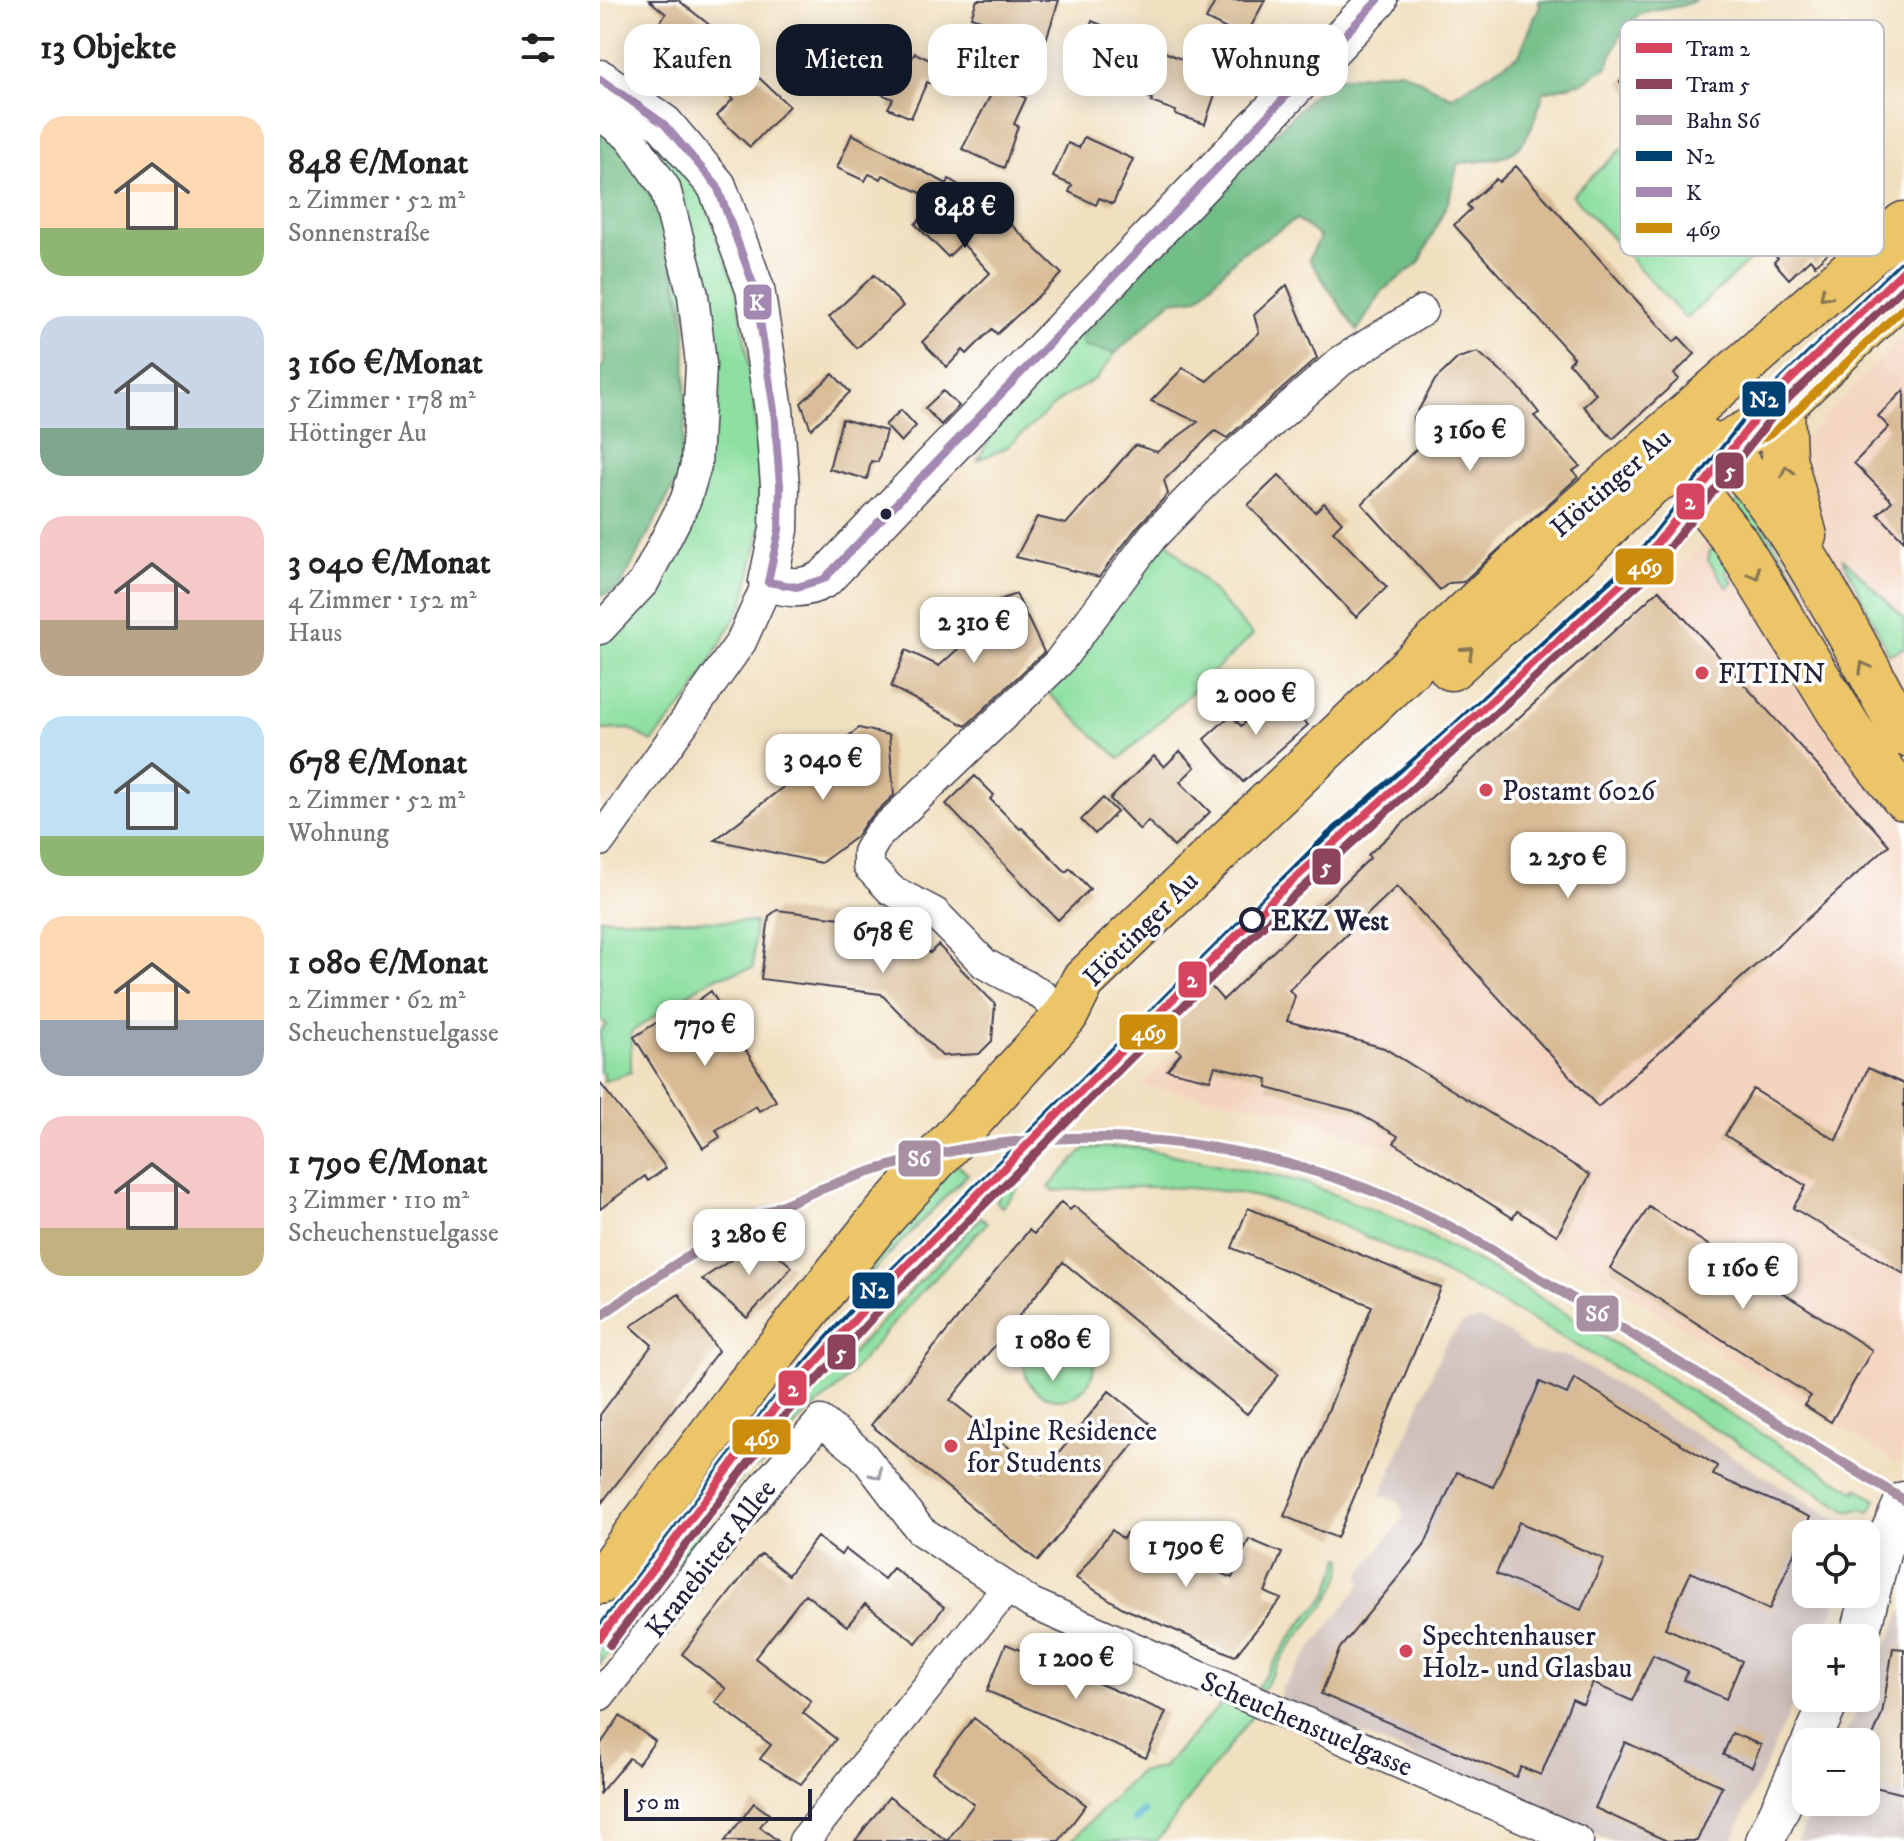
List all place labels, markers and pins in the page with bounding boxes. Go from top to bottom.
pin: 848 € [909,182,1021,250]
pin: 3 160 € [1396,405,1544,473]
unlabelled marker [878,506,894,522]
pin: 2 310 € [900,597,1048,665]
place label: FITINN [1718,657,1825,692]
marker: FITINN [1693,664,1711,682]
pin: 2 000 € [1182,669,1330,737]
pin: 3 040 € [749,734,897,802]
place label: Postamt 6026 [1502,774,1657,809]
marker: Postamt 6026 [1477,781,1495,799]
pin: 2 250 € [1494,832,1642,900]
place label: EKZ West [1271,904,1389,939]
pin: 678 € [827,907,939,975]
marker: EKZ West [1240,908,1264,932]
pin: 770 € [649,1000,761,1068]
pin: 3 280 € [675,1209,823,1277]
pin: 1 160 € [1669,1243,1817,1311]
pin: 1 080 € [979,1315,1127,1383]
place label: Alpine Residence for Students [967,1414,1157,1481]
marker: Alpine Residence for Students [942,1437,960,1455]
pin: 1 790 € [1112,1521,1260,1589]
place label: Spechtenhauser Holz- und Glasbau [1422,1619,1632,1686]
pin: 1 200 € [1002,1633,1150,1701]
marker: Spechtenhauser Holz- und Glasbau [1397,1642,1415,1660]

